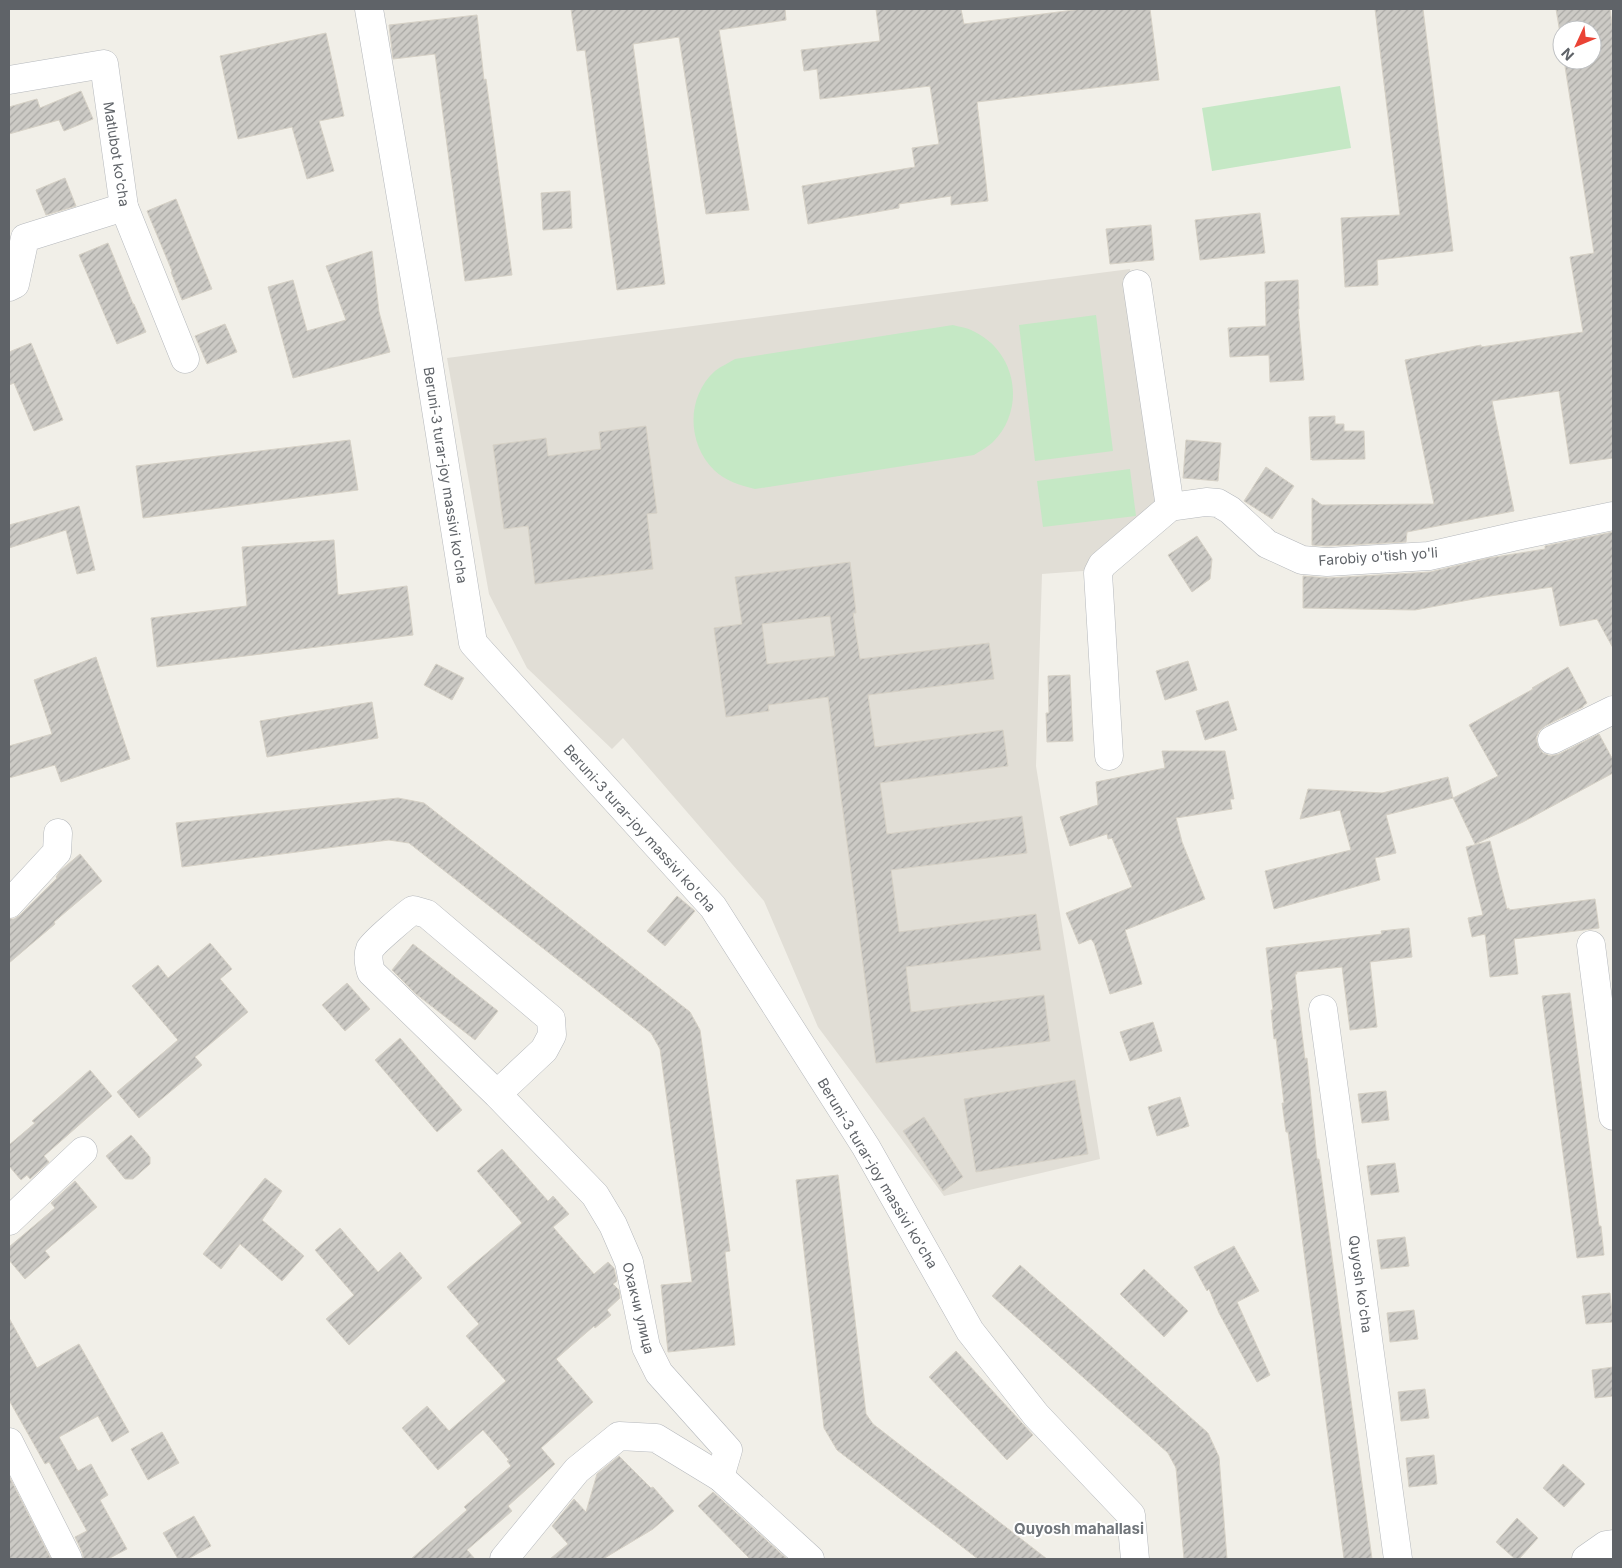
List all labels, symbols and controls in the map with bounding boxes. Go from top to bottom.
north arrow [1552,20,1602,70]
text: N [1557,45,1577,64]
street label: Matlubot ko'cha [100,100,134,208]
street label: Beruni-3 turar-joy massivi ko'cha [420,365,472,585]
street label: Farobiy o'tish yo'li [1318,543,1438,569]
street label: Beruni-3 turar-joy massivi ko'cha [560,741,720,915]
street label: Beruni-3 turar-joy massivi ko'cha [814,1075,942,1271]
street label: Quyosh ko'cha [1346,1234,1376,1334]
street label: Охакчи улица [619,1260,659,1356]
district label: Quyosh mahallasi [1014,1519,1144,1538]

